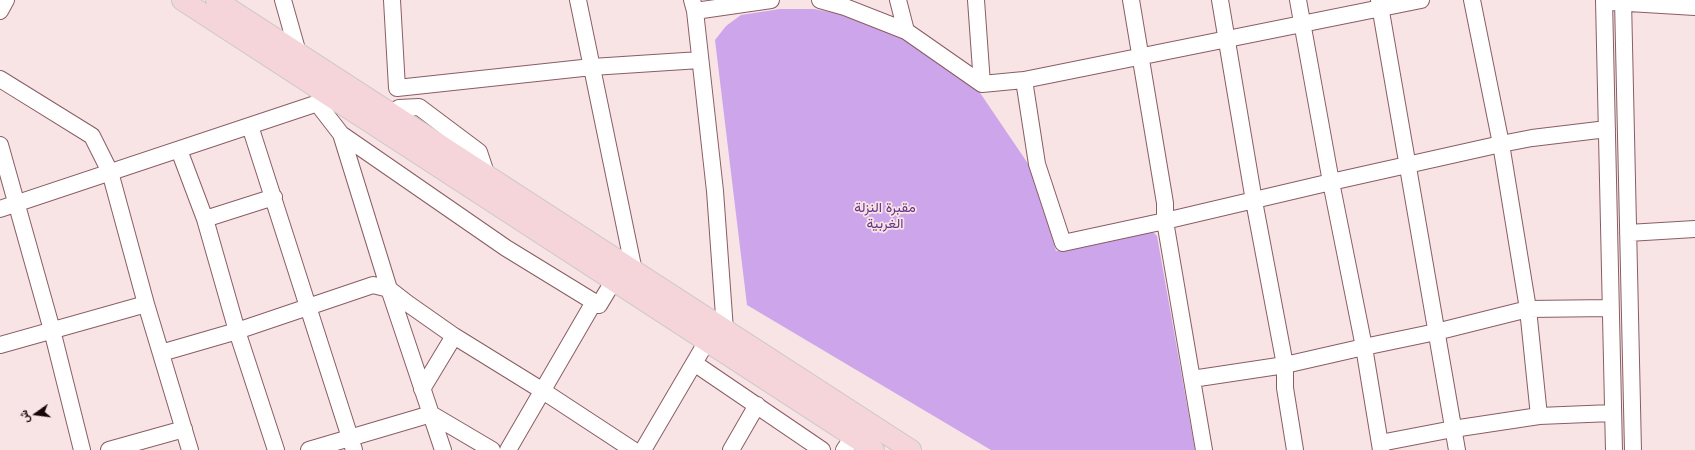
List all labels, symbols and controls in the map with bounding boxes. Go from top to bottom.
park label: مقبرة النزلة الغربية [854,200,916,232]
north arrow [16,394,56,434]
text: ش [15,409,34,425]

